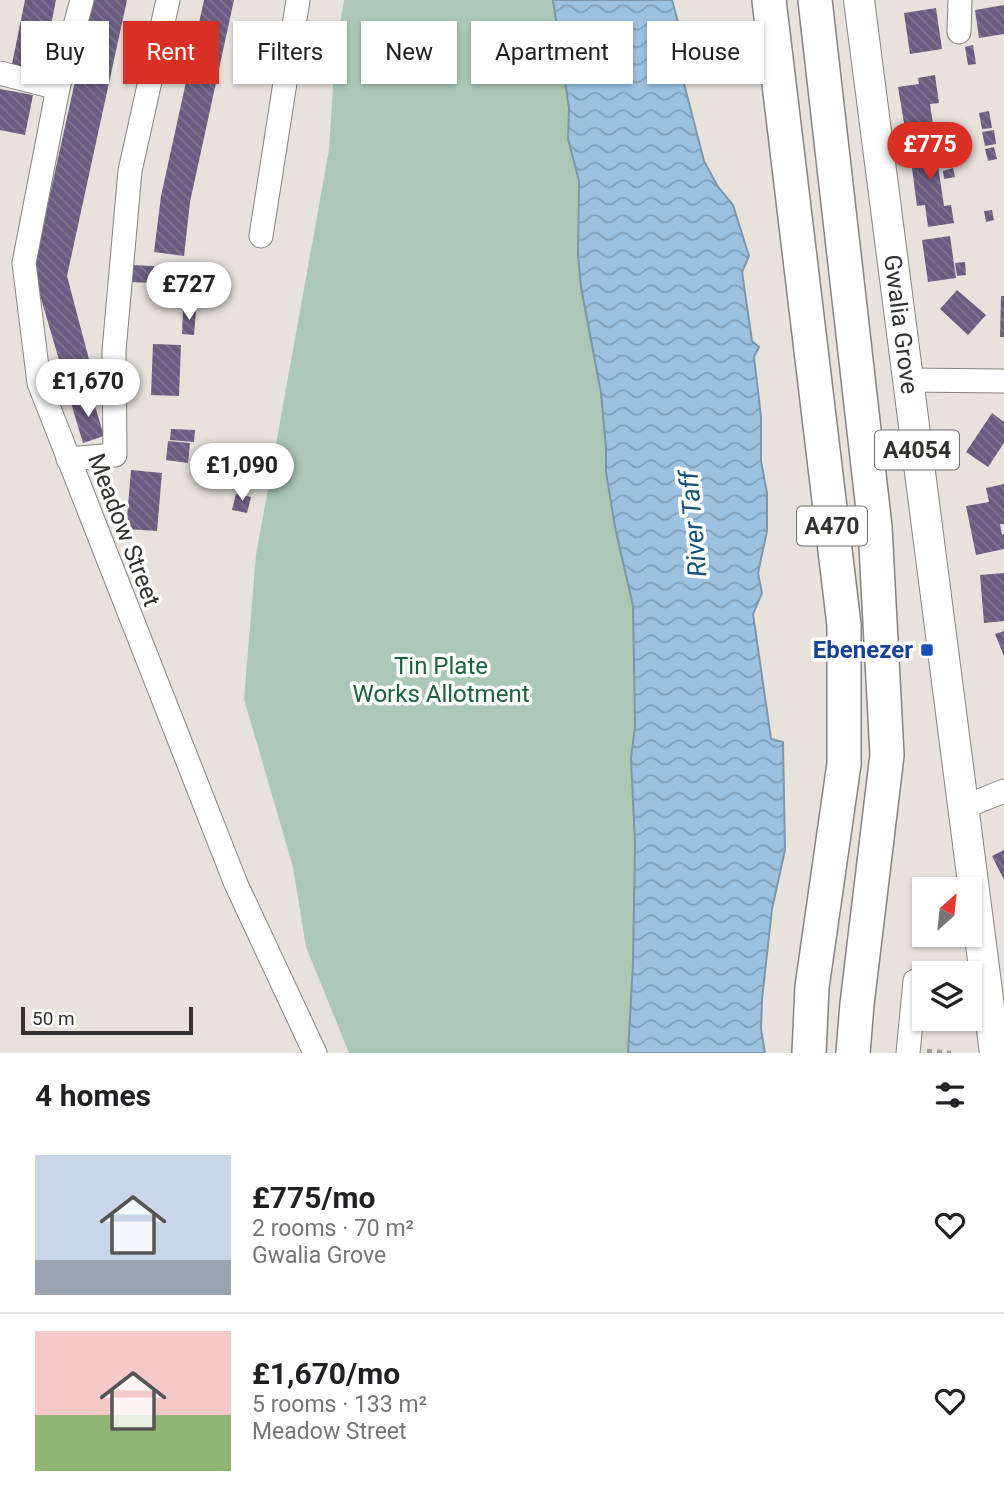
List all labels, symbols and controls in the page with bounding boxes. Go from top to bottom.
chip: Buy [21,21,109,84]
chip: Rent [123,21,219,84]
chip: Filters [233,21,347,84]
chip: New [361,21,457,84]
chip: Apartment [471,21,633,84]
chip: House [647,21,764,84]
pin: £775 [889,122,971,182]
text: £775 [903,131,957,158]
street label: Gwalia Grove [878,253,924,396]
pin: £727 [148,262,230,322]
text: £727 [162,271,216,298]
pin: £1,670 [31,360,145,419]
text: £1,670 [52,368,124,395]
road number: A4054 [875,431,959,470]
pin: £1,090 [185,444,299,503]
street label: Meadow Street [82,450,166,610]
text: £1,090 [206,452,278,479]
water label: River Taff [673,467,713,578]
road number: A470 [797,506,867,546]
place label: Ebenezer [813,636,913,664]
marker: Ebenezer [919,642,935,658]
park label: Tin Plate Works Allotment [353,652,530,708]
north arrow [912,877,982,947]
map controls [912,877,982,1031]
button: layers [912,961,982,1031]
scale bar [21,1004,192,1036]
text: 50 m [32,1007,75,1030]
icon: filters [931,1076,969,1114]
text: 4 homes [35,1078,151,1113]
text: £775/mo [252,1180,376,1215]
icon: home [91,1183,175,1267]
icon: heart [931,1206,969,1244]
text: 2 rooms · 70 m² [252,1215,414,1242]
text: Gwalia Grove [252,1242,386,1269]
text: £1,670/mo [252,1356,400,1391]
icon: home [91,1359,175,1443]
icon: heart [931,1382,969,1420]
text: 5 rooms · 133 m² [252,1391,427,1418]
text: Meadow Street [252,1418,407,1445]

